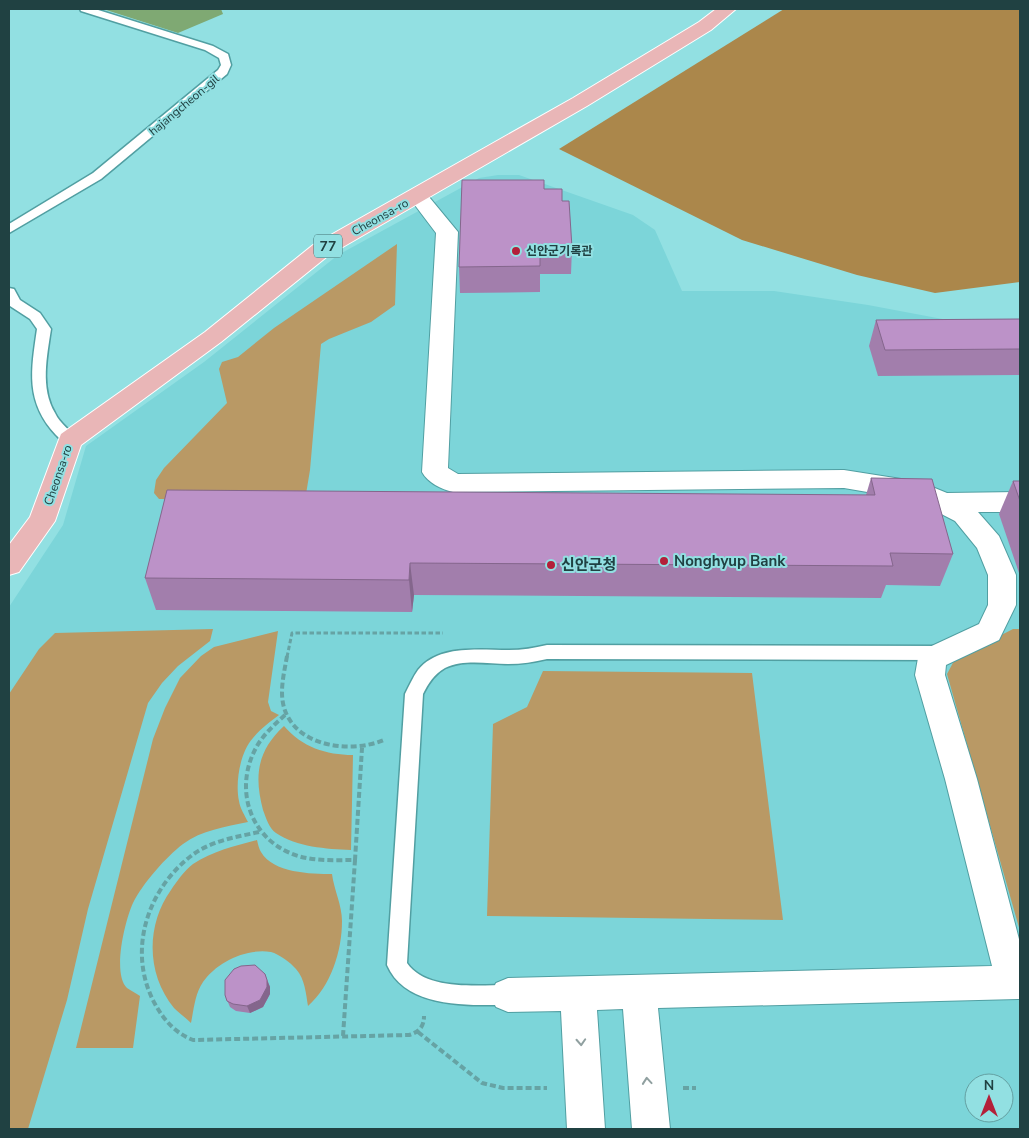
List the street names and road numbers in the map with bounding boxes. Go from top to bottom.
street label: hajangcheon-gil [145,71,223,139]
street label: Cheonsa-ro [349,195,412,239]
road number: 77 [314,235,342,258]
street label: Cheonsa-ro [40,442,76,507]

